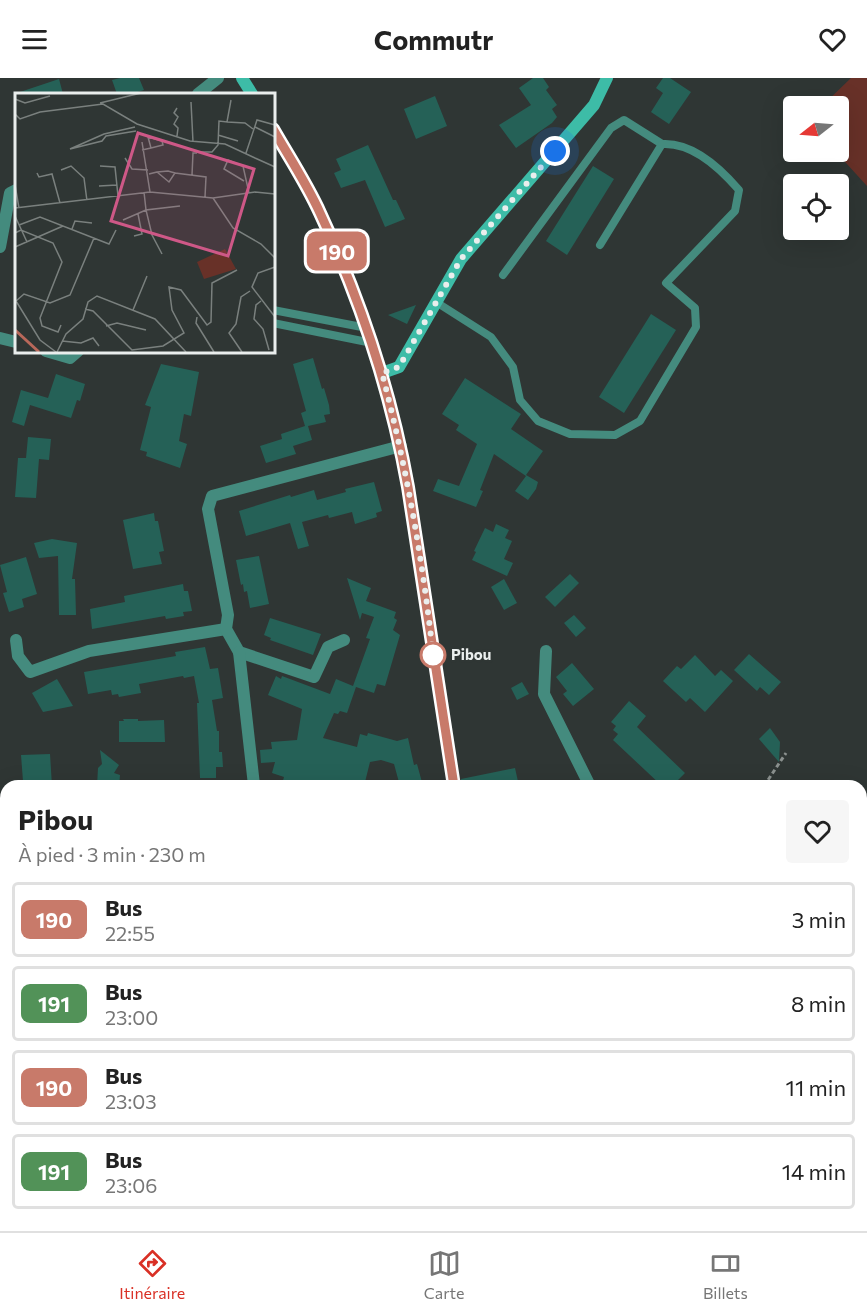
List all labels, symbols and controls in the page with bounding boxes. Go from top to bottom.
icon: menu [18,23,51,56]
text: Commutr [374,23,493,56]
icon: heart [816,23,849,56]
inset map [15,93,274,352]
north arrow [783,96,849,162]
map controls [783,96,849,240]
your location [540,136,570,166]
button: locate [783,174,849,240]
line badge: 190 [302,232,372,270]
text: 190 [319,239,355,264]
marker: Pibou [420,642,446,668]
place label: Pibou [451,645,491,663]
button: heart [786,800,849,863]
text: Pibou [18,802,93,836]
text: À pied · 3 min · 230 m [18,842,206,866]
text: Bus [105,894,142,921]
text: 3 min [792,906,846,933]
text: 190 [36,907,72,932]
text: 22:55 [105,921,155,945]
text: Bus [105,978,142,1005]
text: 8 min [791,990,846,1017]
text: 191 [38,991,70,1016]
text: 23:00 [105,1005,158,1029]
text: Bus [105,1062,142,1089]
text: 11 min [786,1074,846,1101]
text: 190 [36,1075,72,1100]
text: 23:03 [105,1089,157,1113]
text: Bus [105,1146,142,1173]
text: 14 min [782,1158,846,1185]
text: 191 [38,1159,70,1184]
text: 23:06 [105,1173,157,1197]
tab: Itinéraire [119,1247,185,1302]
tab: Carte [424,1247,464,1302]
tab: Billets [703,1247,748,1302]

